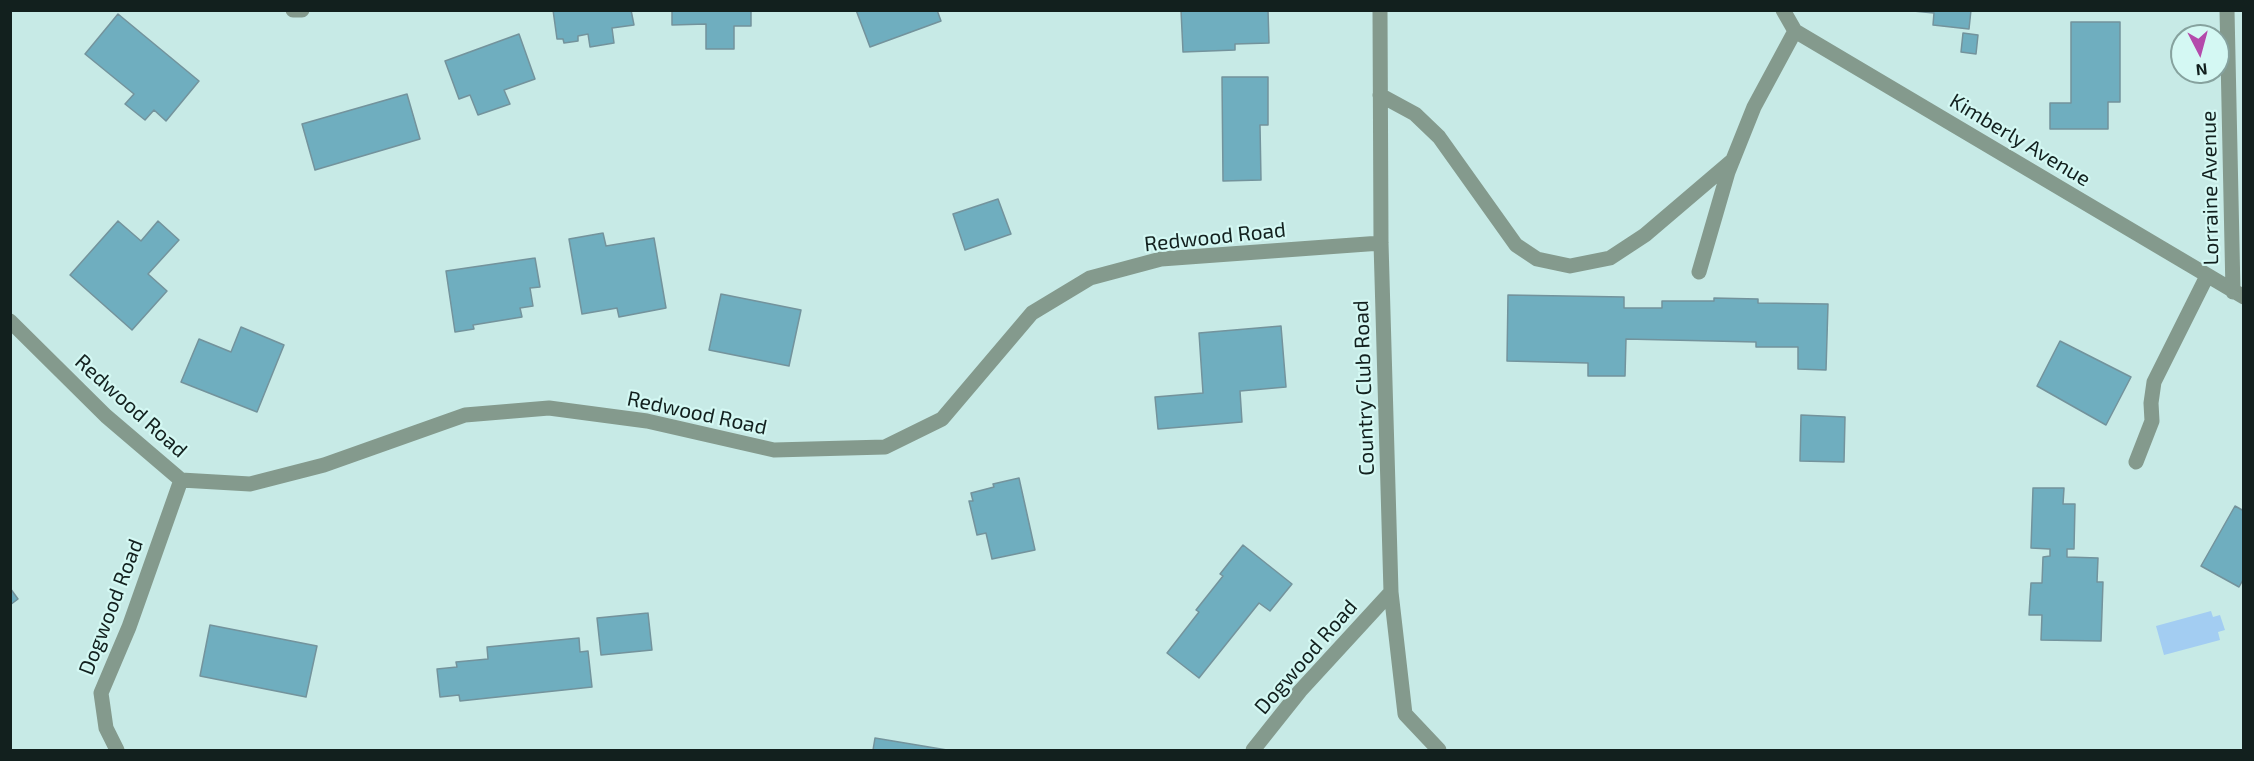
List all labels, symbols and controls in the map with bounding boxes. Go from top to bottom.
north arrow [2170,24,2230,84]
text: N [2195,60,2208,80]
street label: Kimberly Avenue [1945,88,2095,192]
street label: Lorraine Avenue [2196,110,2224,266]
street label: Redwood Road [1143,217,1287,257]
street label: Country Club Road [1348,300,1380,476]
street label: Redwood Road [70,349,192,463]
street label: Redwood Road [625,386,769,440]
street label: Dogwood Road [73,535,149,679]
street label: Dogwood Road [1249,594,1363,720]

